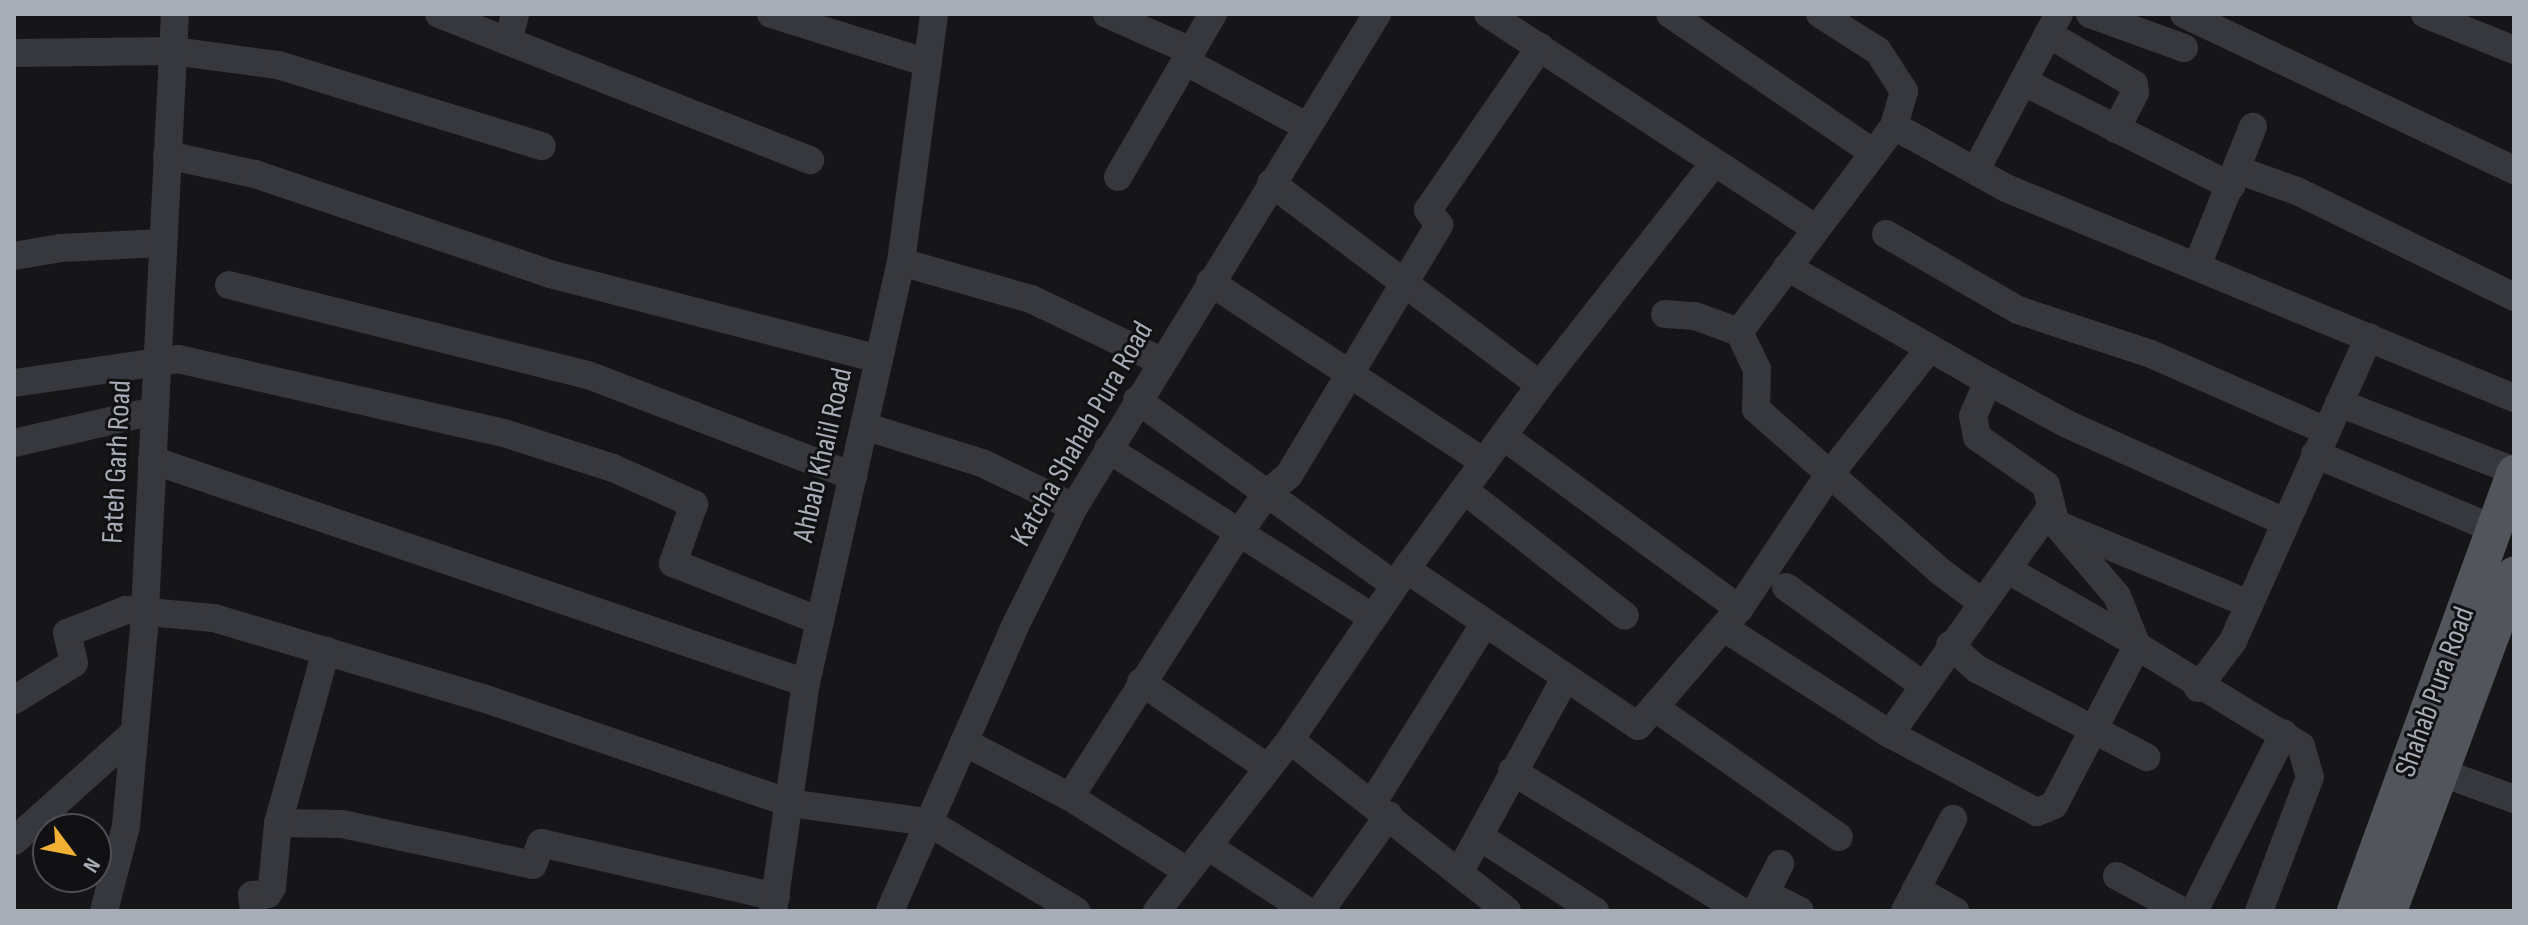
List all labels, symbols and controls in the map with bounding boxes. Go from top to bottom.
street label: Katcha Shahab Pura Road [1003,315,1161,553]
street label: Ahbab Khalil Road [786,365,860,545]
street label: Fateh Garh Road [95,379,139,545]
street label: Shahab Pura Road [2388,602,2482,782]
north arrow [32,813,112,893]
text: N [77,853,106,877]

